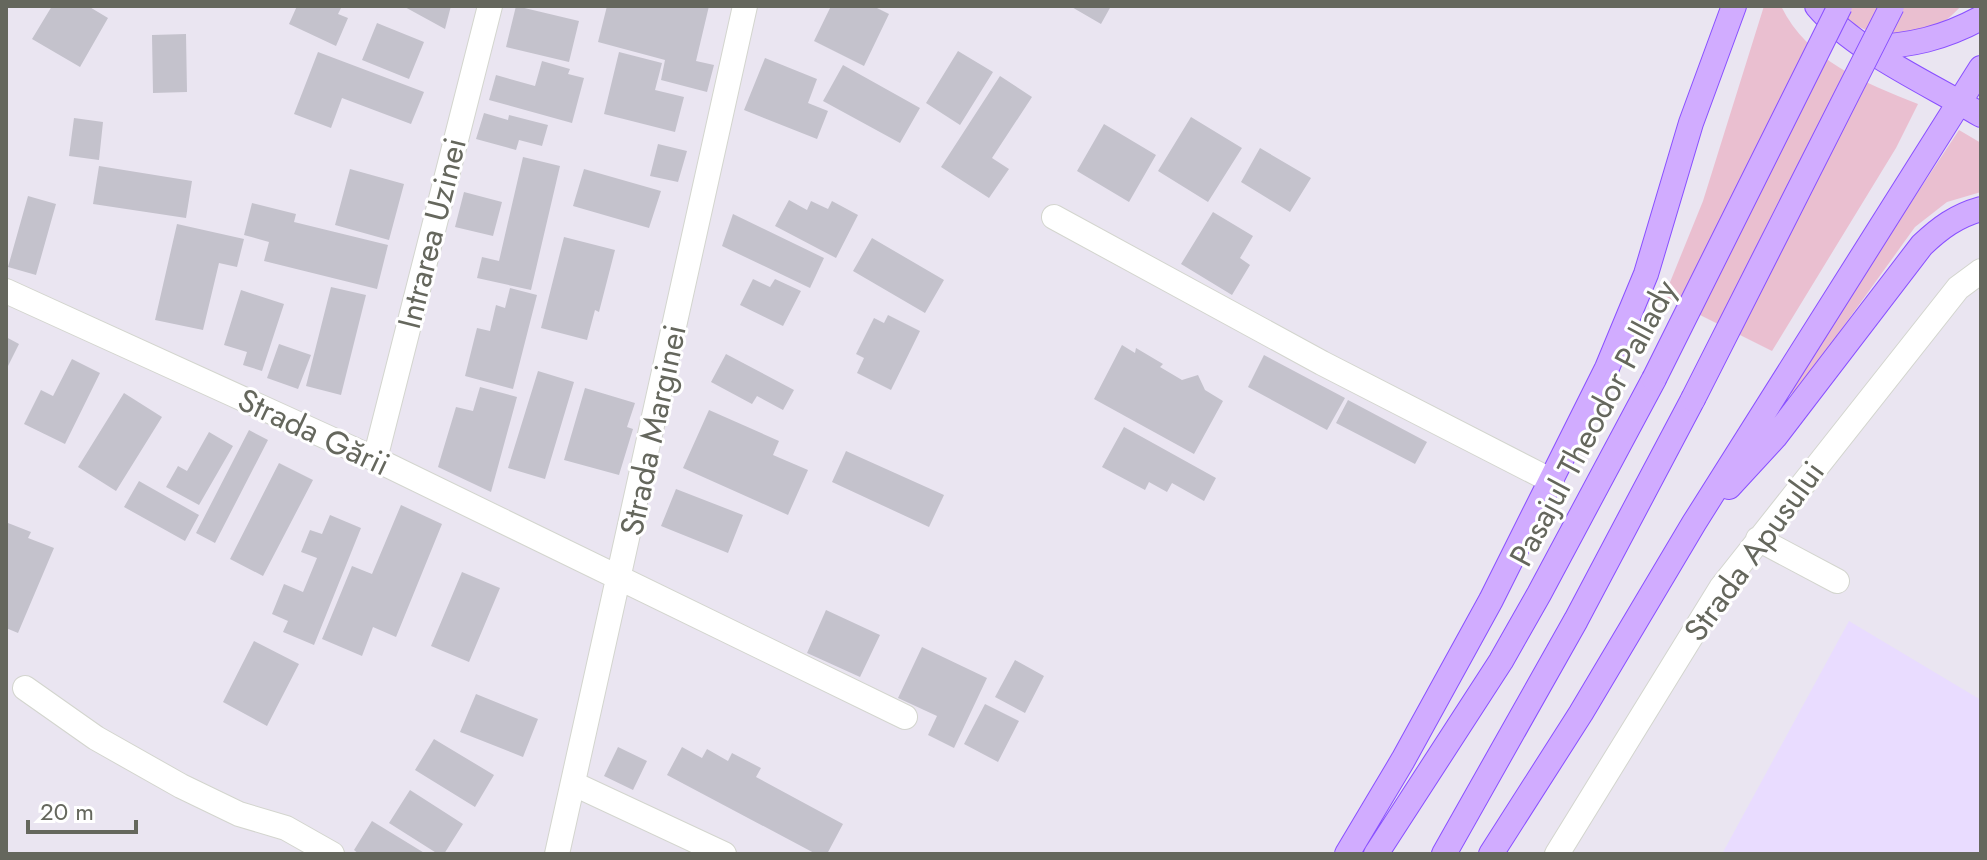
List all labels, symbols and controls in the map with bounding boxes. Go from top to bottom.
street label: Intrarea Uzinei [386,133,478,333]
street label: Pasajul Theodor Pallady [1498,271,1688,574]
street label: Strada Marginei [608,320,698,540]
street label: Strada Gării [231,377,397,487]
street label: Strada Apusului [1673,451,1835,651]
scale bar [28,784,136,834]
text: 20 m [40,794,94,829]

